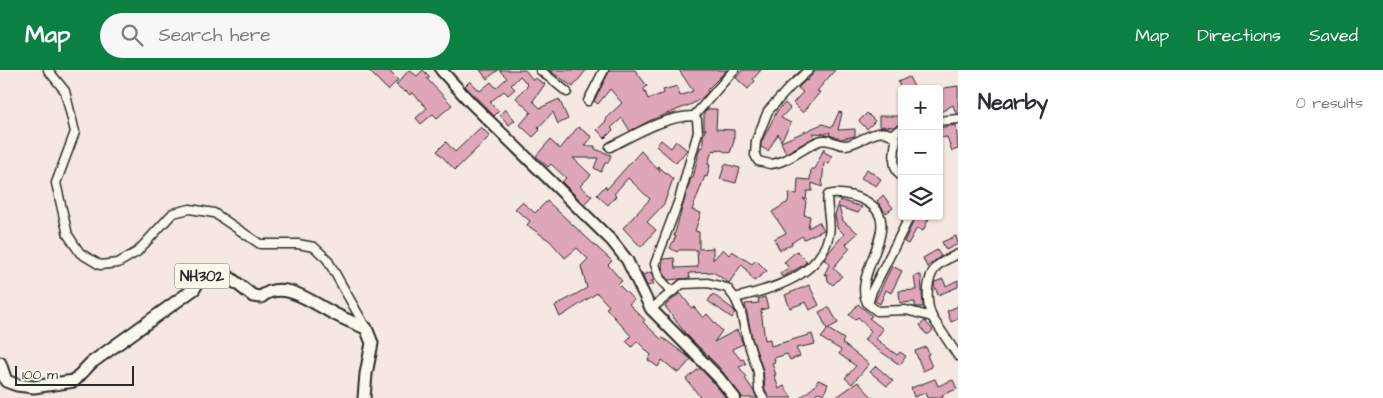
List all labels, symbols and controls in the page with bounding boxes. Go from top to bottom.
search box [100,13,450,58]
text: Map [25,18,70,52]
icon: search [118,21,146,49]
text: Search here [158,22,271,49]
text: Map [1135,23,1169,48]
text: Directions [1197,23,1281,48]
text: Saved [1309,23,1358,48]
map controls [898,85,943,220]
button: + [898,85,943,130]
text: Nearby [978,88,1048,117]
text: 0 results [1296,92,1363,114]
button: − [898,130,943,175]
button: layers [898,175,943,220]
road number: NH302 [174,264,230,288]
scale bar [15,363,134,386]
text: 100 m [22,365,58,385]

